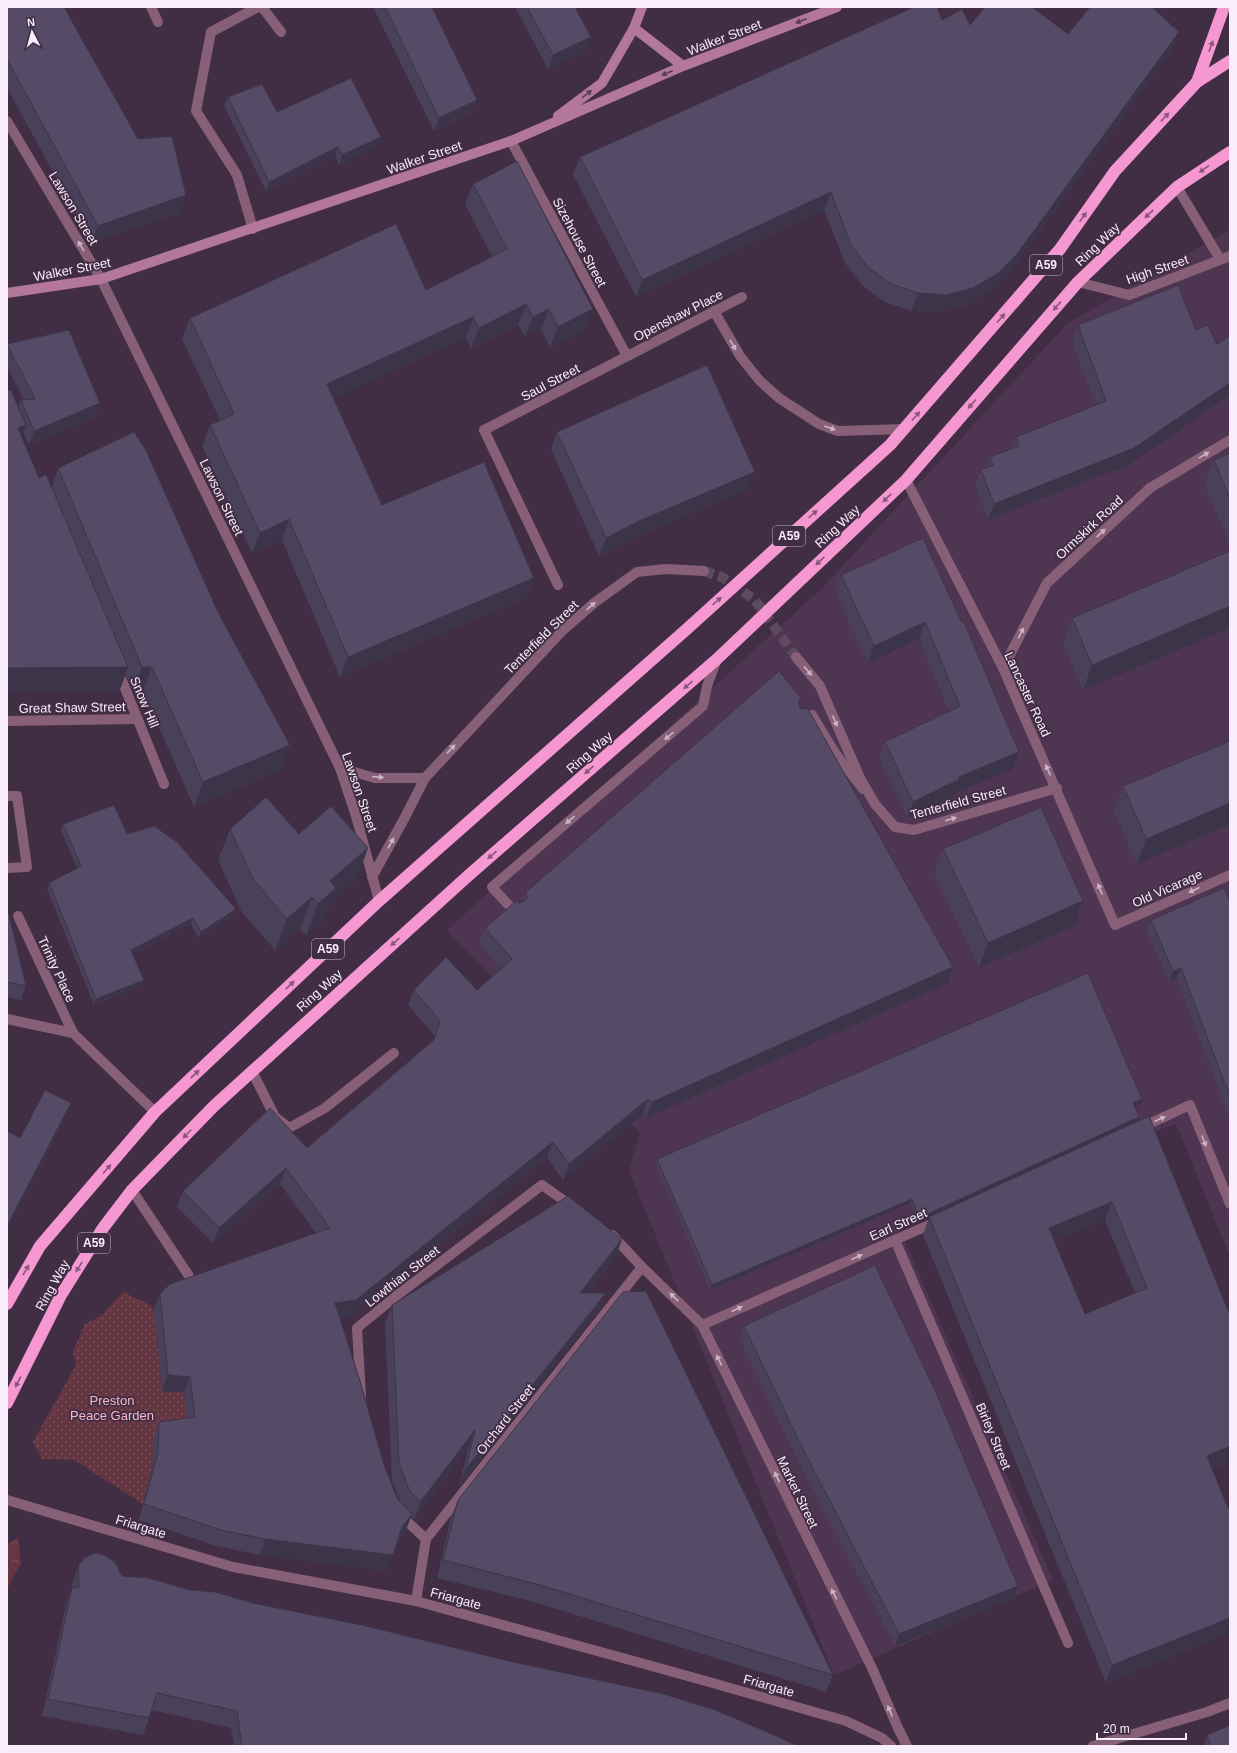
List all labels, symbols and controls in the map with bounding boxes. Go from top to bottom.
north arrow [12,12,52,52]
text: N [26,16,36,28]
street label: Walker Street [685,16,764,58]
one-way arrow [795,18,806,24]
one-way arrow [1208,39,1214,51]
one-way arrow [660,71,672,77]
one-way arrow [582,90,593,98]
one-way arrow [1161,112,1170,122]
street label: Walker Street [385,138,464,177]
one-way arrow [1198,165,1209,173]
street label: Lawson Street [46,169,102,248]
street label: Sizehouse Street [550,195,610,290]
one-way arrow [1144,209,1154,219]
one-way arrow [1079,212,1087,222]
street label: Ring Way [1072,219,1123,269]
one-way arrow [78,240,85,252]
street label: High Street [1124,252,1191,287]
street label: Walker Street [32,255,112,284]
road number: A59 [1030,255,1062,275]
street label: Openshaw Place [631,286,725,344]
one-way arrow [1053,301,1062,311]
one-way arrow [996,312,1005,323]
one-way arrow [730,339,737,351]
street label: Saul Street [518,361,582,404]
one-way arrow [967,399,976,409]
one-way arrow [911,411,920,421]
one-way arrow [825,425,837,431]
one-way arrow [1198,452,1210,459]
street label: Lawson Street [197,457,247,538]
street label: Ormskirk Road [1053,492,1126,562]
one-way arrow [882,493,892,502]
street label: Ring Way [812,501,863,551]
one-way arrow [808,510,818,519]
road number: A59 [773,526,805,546]
one-way arrow [1096,529,1106,538]
one-way arrow [815,557,825,566]
street label: Tenterfield Street [501,597,582,677]
one-way arrow [712,597,722,606]
one-way arrow [586,602,596,611]
one-way arrow [1018,627,1024,639]
street label: Lancaster Road [1001,649,1054,739]
one-way arrow [803,666,812,677]
street label: Snow Hill [127,674,162,730]
one-way arrow [682,680,693,689]
street label: Great Shaw Street [18,699,126,716]
one-way arrow [832,716,838,727]
street label: Ring Way [563,728,616,776]
one-way arrow [663,731,674,740]
one-way arrow [447,744,456,755]
street label: Lawson Street [339,750,380,834]
one-way arrow [1045,764,1051,775]
one-way arrow [584,765,595,774]
one-way arrow [372,774,384,781]
street label: Tenterfield Street [909,782,1008,822]
one-way arrow [564,816,575,825]
one-way arrow [946,816,958,822]
one-way arrow [388,837,394,848]
one-way arrow [486,851,497,860]
street label: Old Vicarage [1130,866,1204,911]
one-way arrow [1097,884,1103,895]
one-way arrow [1188,888,1200,894]
street label: Trinity Place [35,934,78,1005]
one-way arrow [389,937,400,946]
road number: A59 [312,939,344,959]
street label: Ring Way [294,966,345,1015]
one-way arrow [285,980,295,990]
one-way arrow [191,1070,200,1079]
one-way arrow [1154,1116,1165,1122]
one-way arrow [182,1129,192,1139]
one-way arrow [1202,1136,1208,1148]
one-way arrow [102,1163,111,1174]
street label: Earl Street [867,1205,930,1244]
road number: A59 [78,1233,110,1253]
street label: Lowthian Street [362,1242,443,1310]
one-way arrow [851,1254,862,1260]
street label: Ring Way [32,1257,73,1313]
one-way arrow [75,1261,82,1273]
one-way arrow [23,1264,30,1276]
one-way arrow [669,1292,679,1302]
one-way arrow [732,1306,743,1312]
one-way arrow [716,1355,722,1366]
one-way arrow [15,1376,21,1387]
street label: Orchard Street [473,1381,538,1458]
park label: Preston Peace Garden [70,1393,154,1423]
street label: Birley Street [973,1401,1014,1472]
street label: Market Street [774,1454,822,1531]
one-way arrow [774,1471,780,1483]
street label: Friargate [114,1512,168,1541]
street label: Friargate [429,1585,483,1612]
one-way arrow [831,1588,837,1600]
street label: Friargate [742,1671,796,1700]
one-way arrow [887,1704,893,1716]
scale bar [1097,1715,1186,1741]
text: 20 m [1103,1722,1130,1736]

